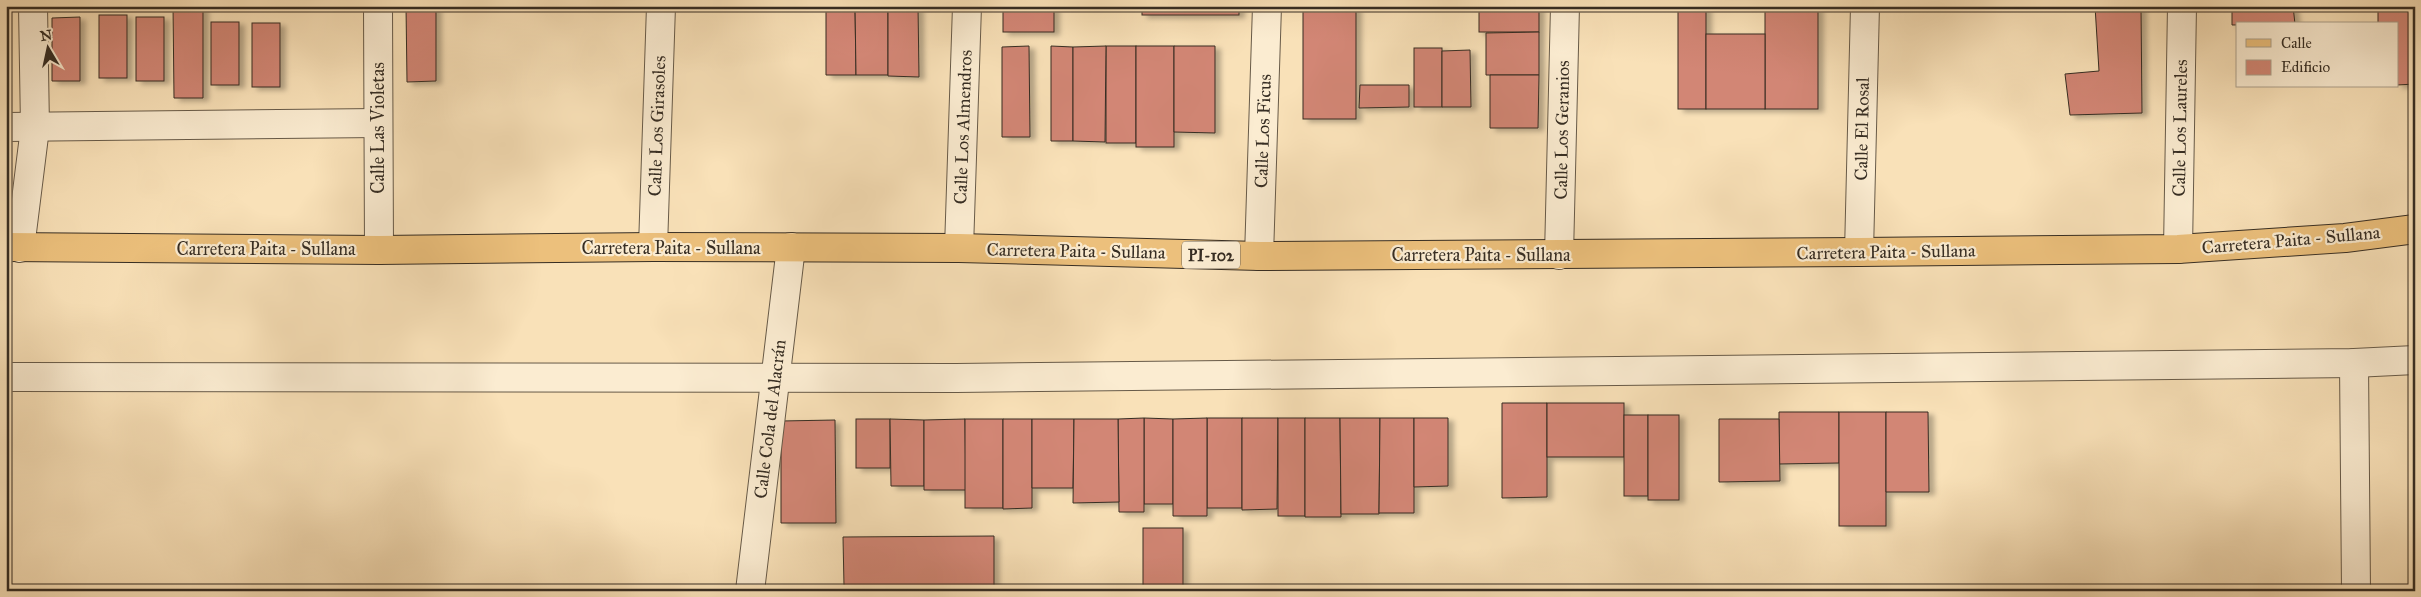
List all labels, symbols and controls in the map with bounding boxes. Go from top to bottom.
north arrow [22,22,72,72]
legend [2236,22,2398,88]
text: N [39,26,53,45]
text: Calle [2281,34,2312,52]
street label: Calle Los Almendros [949,49,977,205]
street label: Calle Los Girasoles [644,55,670,197]
text: Edificio [2281,58,2330,76]
street label: Calle Los Laureles [2168,59,2192,197]
street label: Calle Los Geranios [1550,60,1574,200]
street label: Calle Las Violetas [367,62,389,194]
street label: Calle Los Ficus [1250,74,1276,188]
street label: Calle El Rosal [1850,77,1874,181]
street label: Carretera Paita - Sullana [2201,221,2382,259]
street label: Carretera Paita - Sullana [581,237,761,259]
street label: Carretera Paita - Sullana [176,238,356,260]
street label: Carretera Paita - Sullana [986,238,1166,264]
street label: Carretera Paita - Sullana [1796,239,1976,265]
road number: PI-102 [1182,242,1240,268]
street label: Carretera Paita - Sullana [1391,244,1571,266]
street label: Calle Cola del Alacrán [749,338,791,500]

